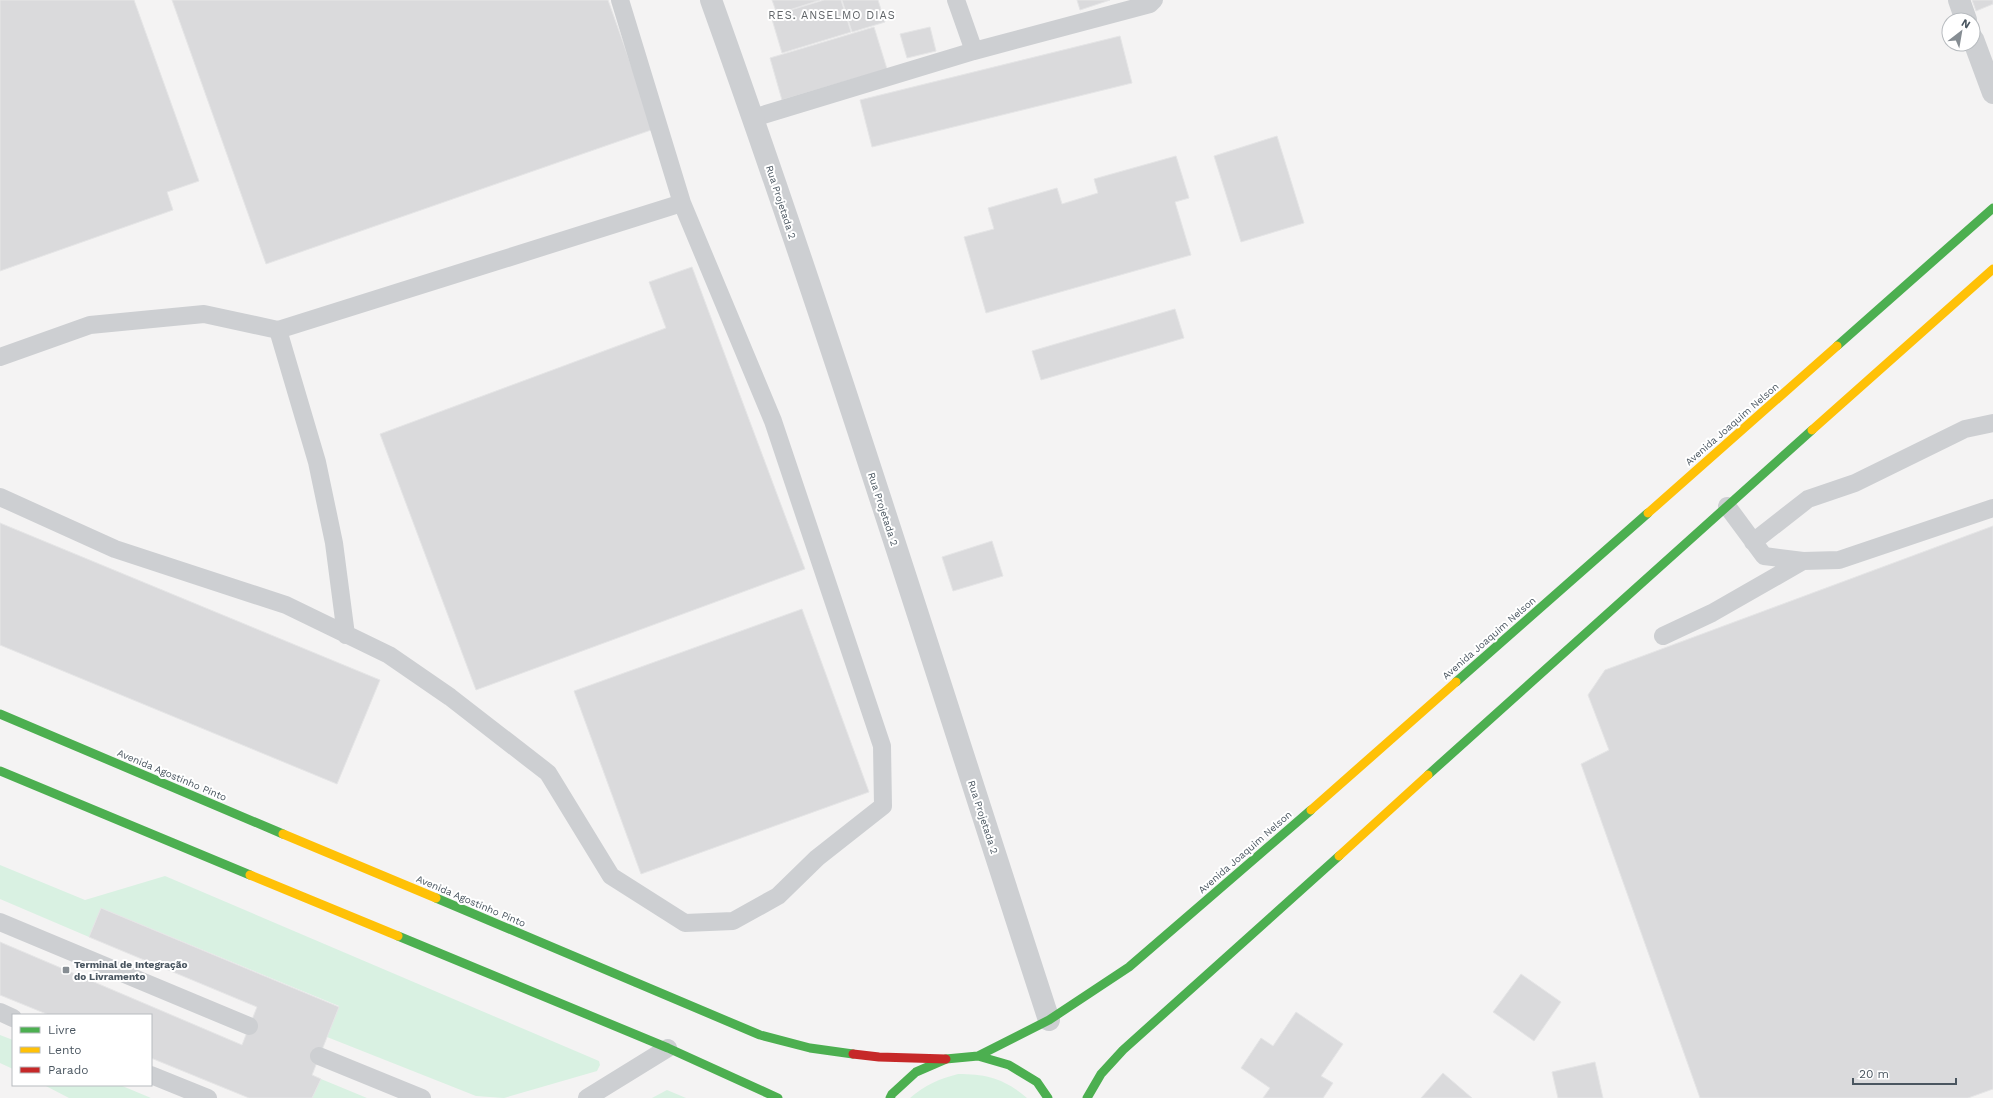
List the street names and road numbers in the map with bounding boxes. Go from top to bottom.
street label: Rua Projetada 2 [764,164,798,240]
street label: Avenida Joaquim Nelson [1683,381,1781,467]
street label: Rua Projetada 2 [866,471,900,547]
street label: Avenida Joaquim Nelson [1440,595,1538,681]
street label: Avenida Agostinho Pinto [116,747,228,803]
street label: Rua Projetada 2 [966,779,1000,855]
street label: Avenida Joaquim Nelson [1196,809,1294,895]
street label: Avenida Agostinho Pinto [415,873,527,929]

